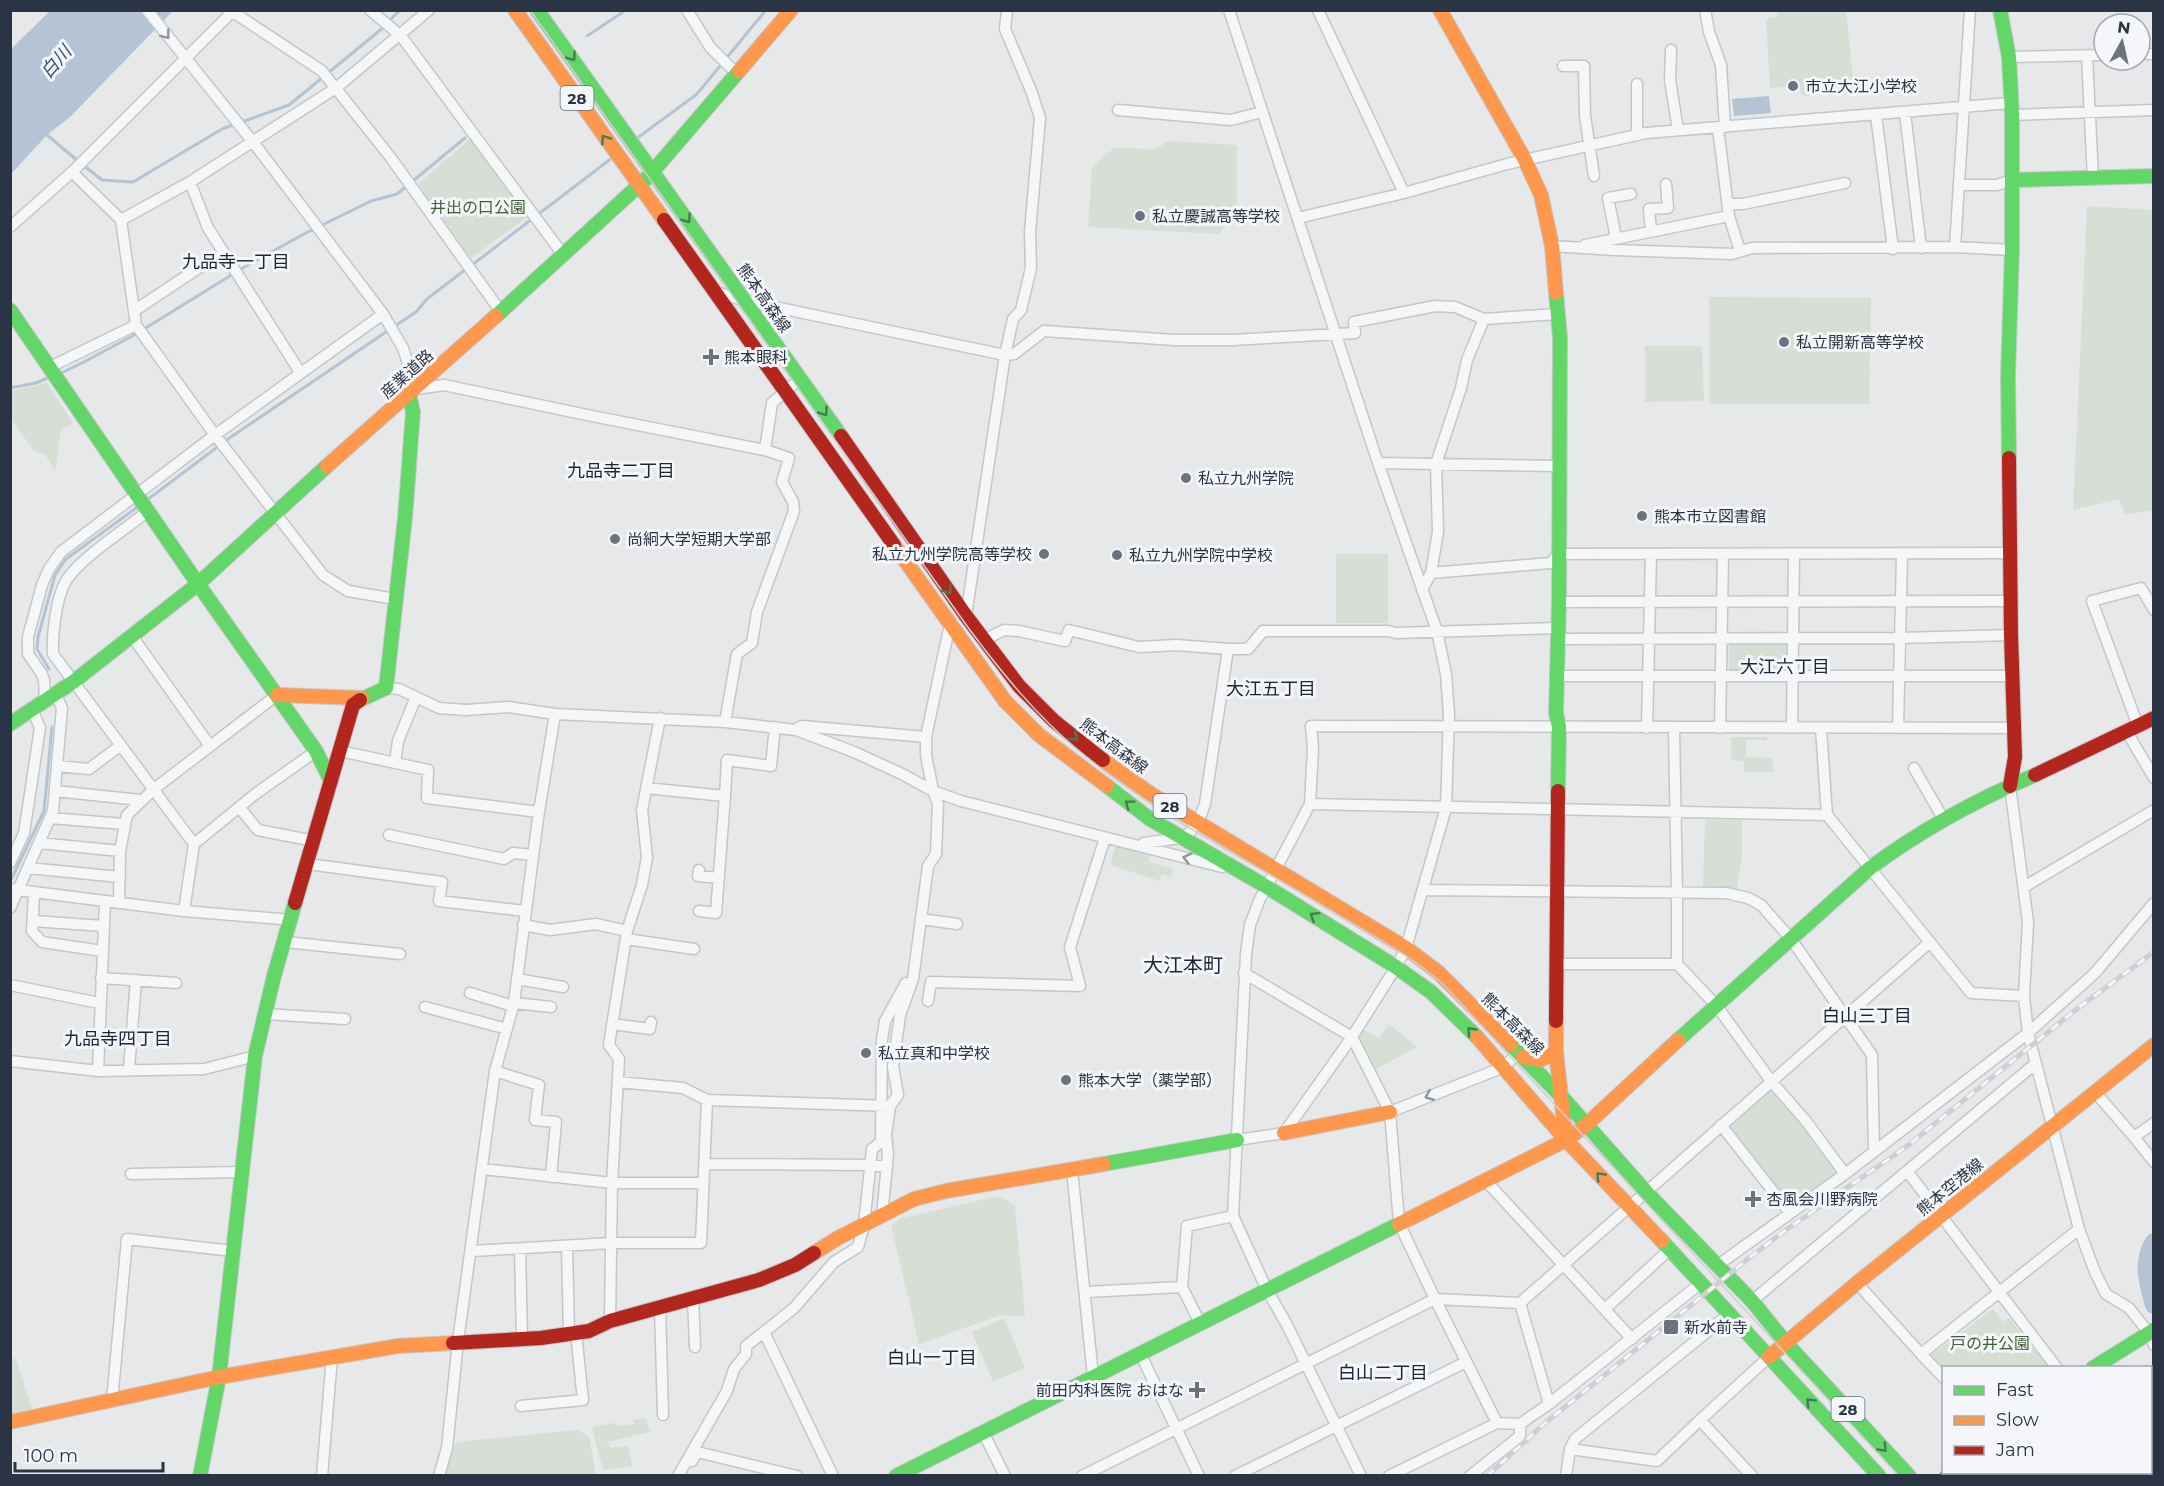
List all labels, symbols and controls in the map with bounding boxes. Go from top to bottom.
north arrow [2092,12,2152,72]
text: N [2116,17,2132,38]
one-way arrow [159,29,170,40]
water label: 白川 [36,40,77,83]
one-way arrow [565,51,576,62]
place label: 市立大江小学校 [1805,77,1917,96]
marker: 市立大江小学校 [1786,79,1800,93]
road number: 28 [560,86,594,110]
one-way arrow [601,134,612,145]
park label: 井出の口公園 [430,198,526,217]
place label: 私立慶誠高等学校 [1152,207,1280,226]
marker: 私立慶誠高等学校 [1133,209,1147,223]
one-way arrow [680,212,691,223]
district label: 九品寺一丁目 [182,251,290,273]
street label: 熊本高森線 [733,260,795,336]
place label: 私立開新高等学校 [1796,333,1924,352]
marker: 私立開新高等学校 [1777,335,1791,349]
street label: 産業道路 [377,346,437,402]
marker: 熊本眼科 [702,348,720,366]
place label: 熊本眼科 [724,348,788,367]
one-way arrow [817,406,828,417]
district label: 九品寺二丁目 [567,460,675,482]
place label: 私立九州学院 [1198,469,1294,488]
marker: 私立九州学院 [1179,471,1193,485]
place label: 熊本市立図書館 [1654,507,1766,526]
marker: 熊本市立図書館 [1635,509,1649,523]
place label: 尚絅大学短期大学部 [627,530,771,549]
marker: 尚絅大学短期大学部 [608,532,622,546]
place label: 私立九州学院高等学校 [872,545,1032,564]
place label: 私立九州学院中学校 [1129,546,1273,565]
marker: 私立九州学院高等学校 [1037,547,1051,561]
marker: 私立九州学院中学校 [1110,548,1124,562]
one-way arrow [941,583,952,594]
district label: 大江六丁目 [1740,656,1830,678]
district label: 大江五丁目 [1226,678,1316,700]
street label: 熊本高森線 [1076,714,1152,778]
one-way arrow [1067,730,1078,741]
road number: 28 [1154,794,1186,818]
one-way arrow [1125,800,1136,811]
one-way arrow [1182,852,1192,865]
one-way arrow [1310,912,1320,924]
district label: 大江本町 [1143,953,1223,977]
street label: 熊本高森線 [1478,989,1548,1059]
district label: 白山三丁目 [1822,1005,1912,1027]
one-way arrow [1467,1027,1478,1037]
district label: 九品寺四丁目 [64,1028,172,1050]
place label: 私立真和中学校 [878,1044,990,1063]
marker: 私立真和中学校 [859,1046,873,1060]
place label: 熊本大学（薬学部） [1078,1071,1222,1090]
marker: 熊本大学（薬学部） [1059,1073,1073,1087]
one-way arrow [1424,1089,1435,1101]
street label: 熊本空港線 [1913,1154,1987,1220]
one-way arrow [1596,1173,1607,1183]
marker: 杏風会川野病院 [1744,1190,1762,1208]
place label: 杏風会川野病院 [1766,1190,1878,1209]
marker: 新水前寺 [1662,1318,1680,1336]
place label: 新水前寺 [1684,1318,1748,1337]
park label: 戸の井公園 [1950,1334,2030,1353]
district label: 白山一丁目 [887,1347,977,1369]
district label: 白山二丁目 [1338,1362,1428,1384]
legend [1942,1366,2152,1474]
text: Fast [1996,1379,2034,1401]
place label: 前田内科医院 おはな [1036,1381,1184,1400]
marker: 前田内科医院 おはな [1188,1381,1206,1399]
road number: 28 [1832,1397,1864,1421]
one-way arrow [1806,1398,1817,1409]
text: Slow [1996,1409,2039,1431]
scale bar [15,1435,164,1473]
text: Jam [1995,1439,2035,1461]
one-way arrow [1876,1441,1887,1452]
text: 100 m [24,1445,78,1467]

